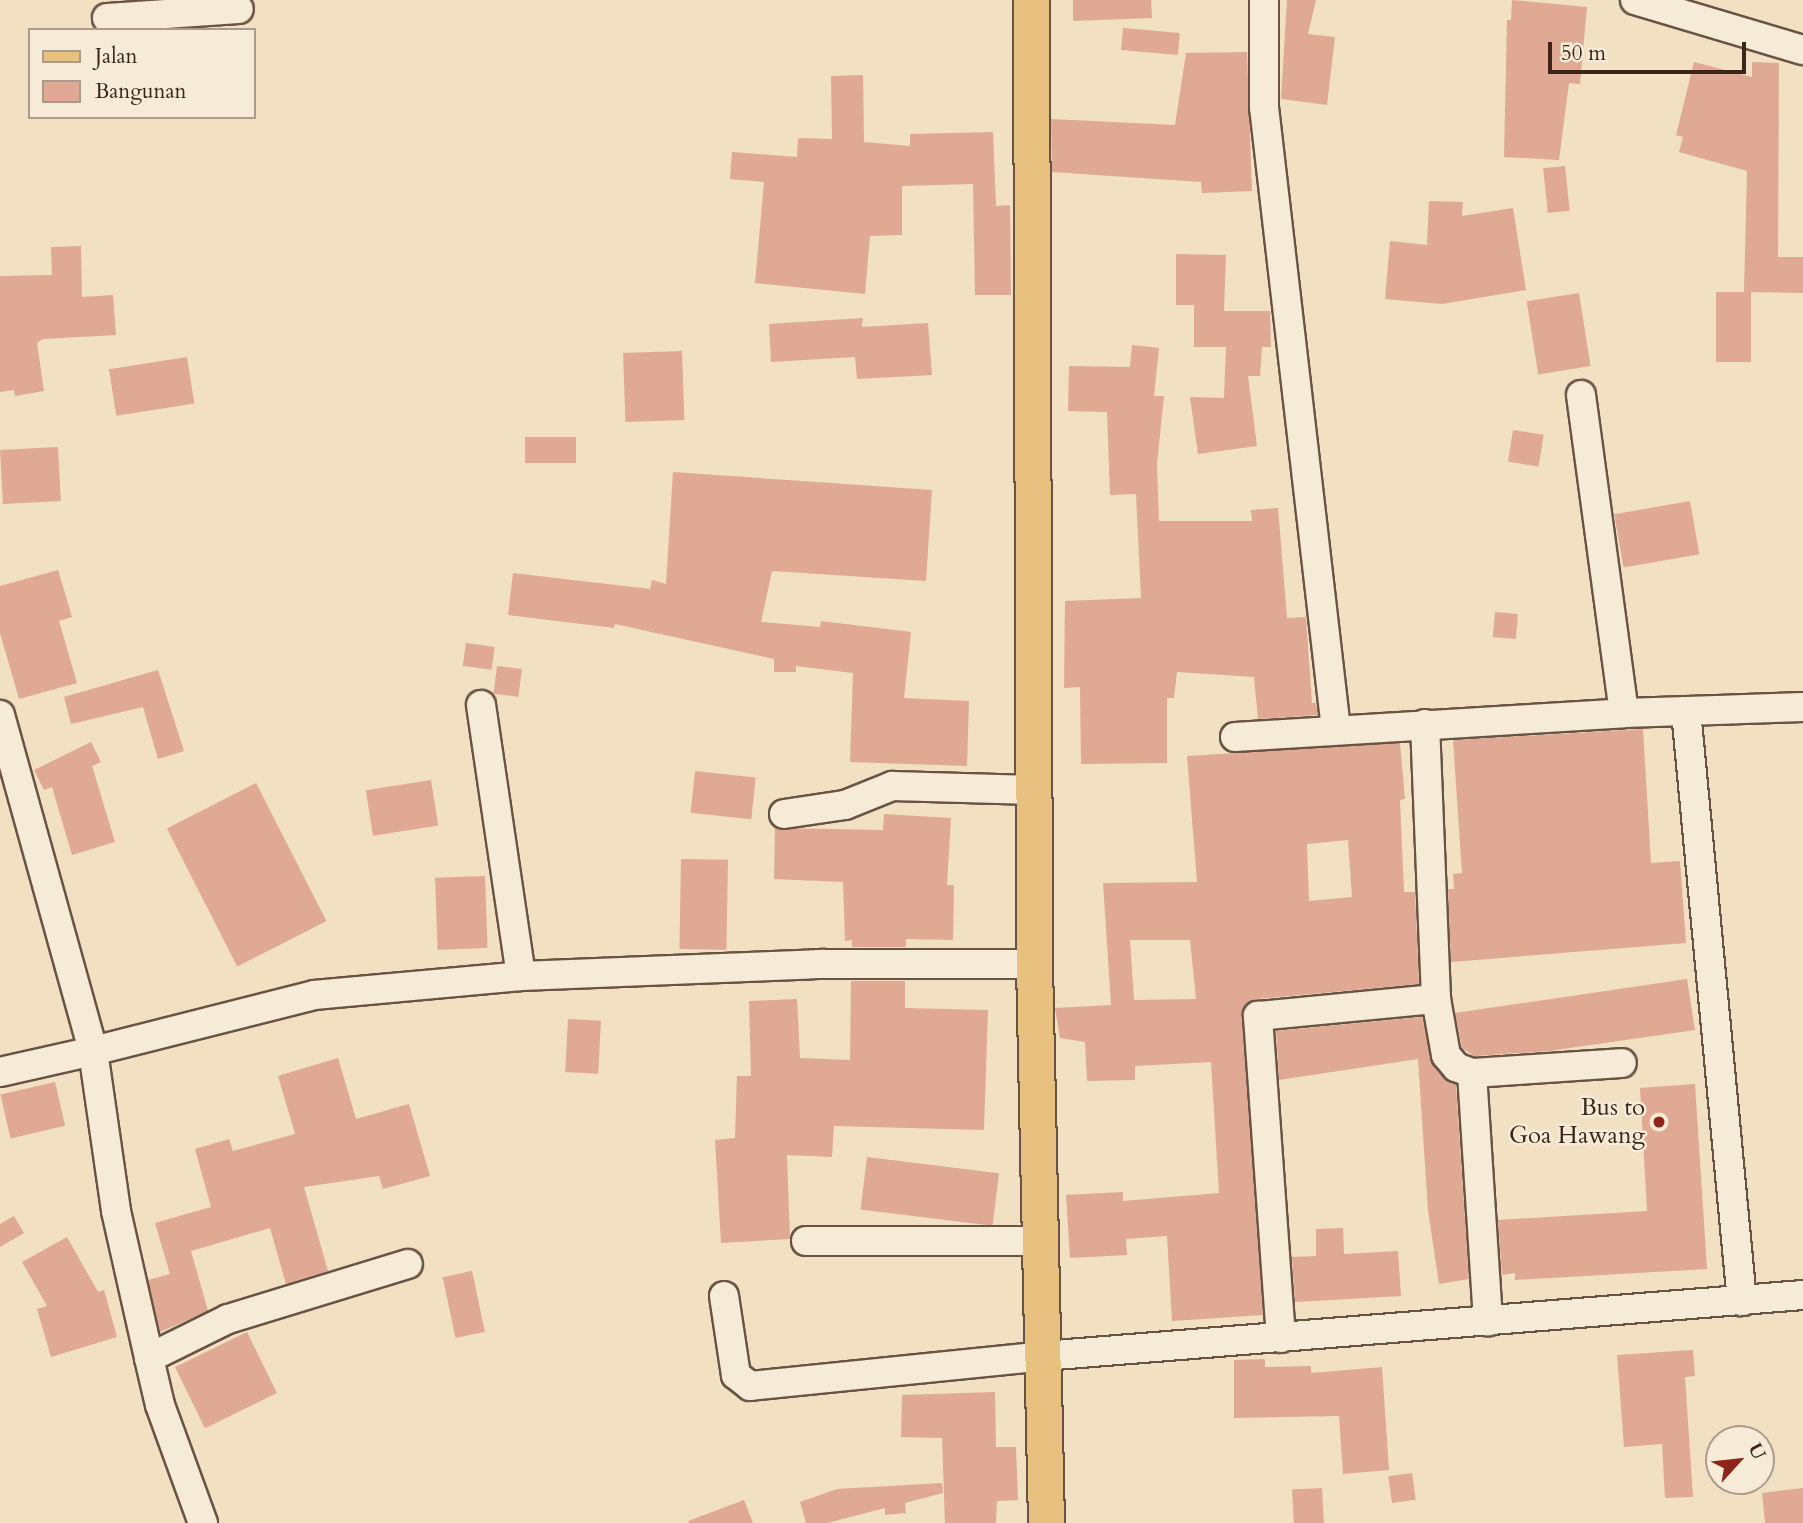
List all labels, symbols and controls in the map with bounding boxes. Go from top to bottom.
legend [28,28,256,119]
scale bar [1551,28,1749,72]
text: 50 m [1561,39,1606,68]
text: Jalan [95,42,138,71]
text: Bangunan [95,77,187,106]
place label: Bus to Goa Hawang [1509,1094,1645,1150]
marker: Bus to Goa Hawang [1651,1114,1667,1130]
north arrow [1705,1425,1775,1495]
text: U [1742,1439,1772,1464]

